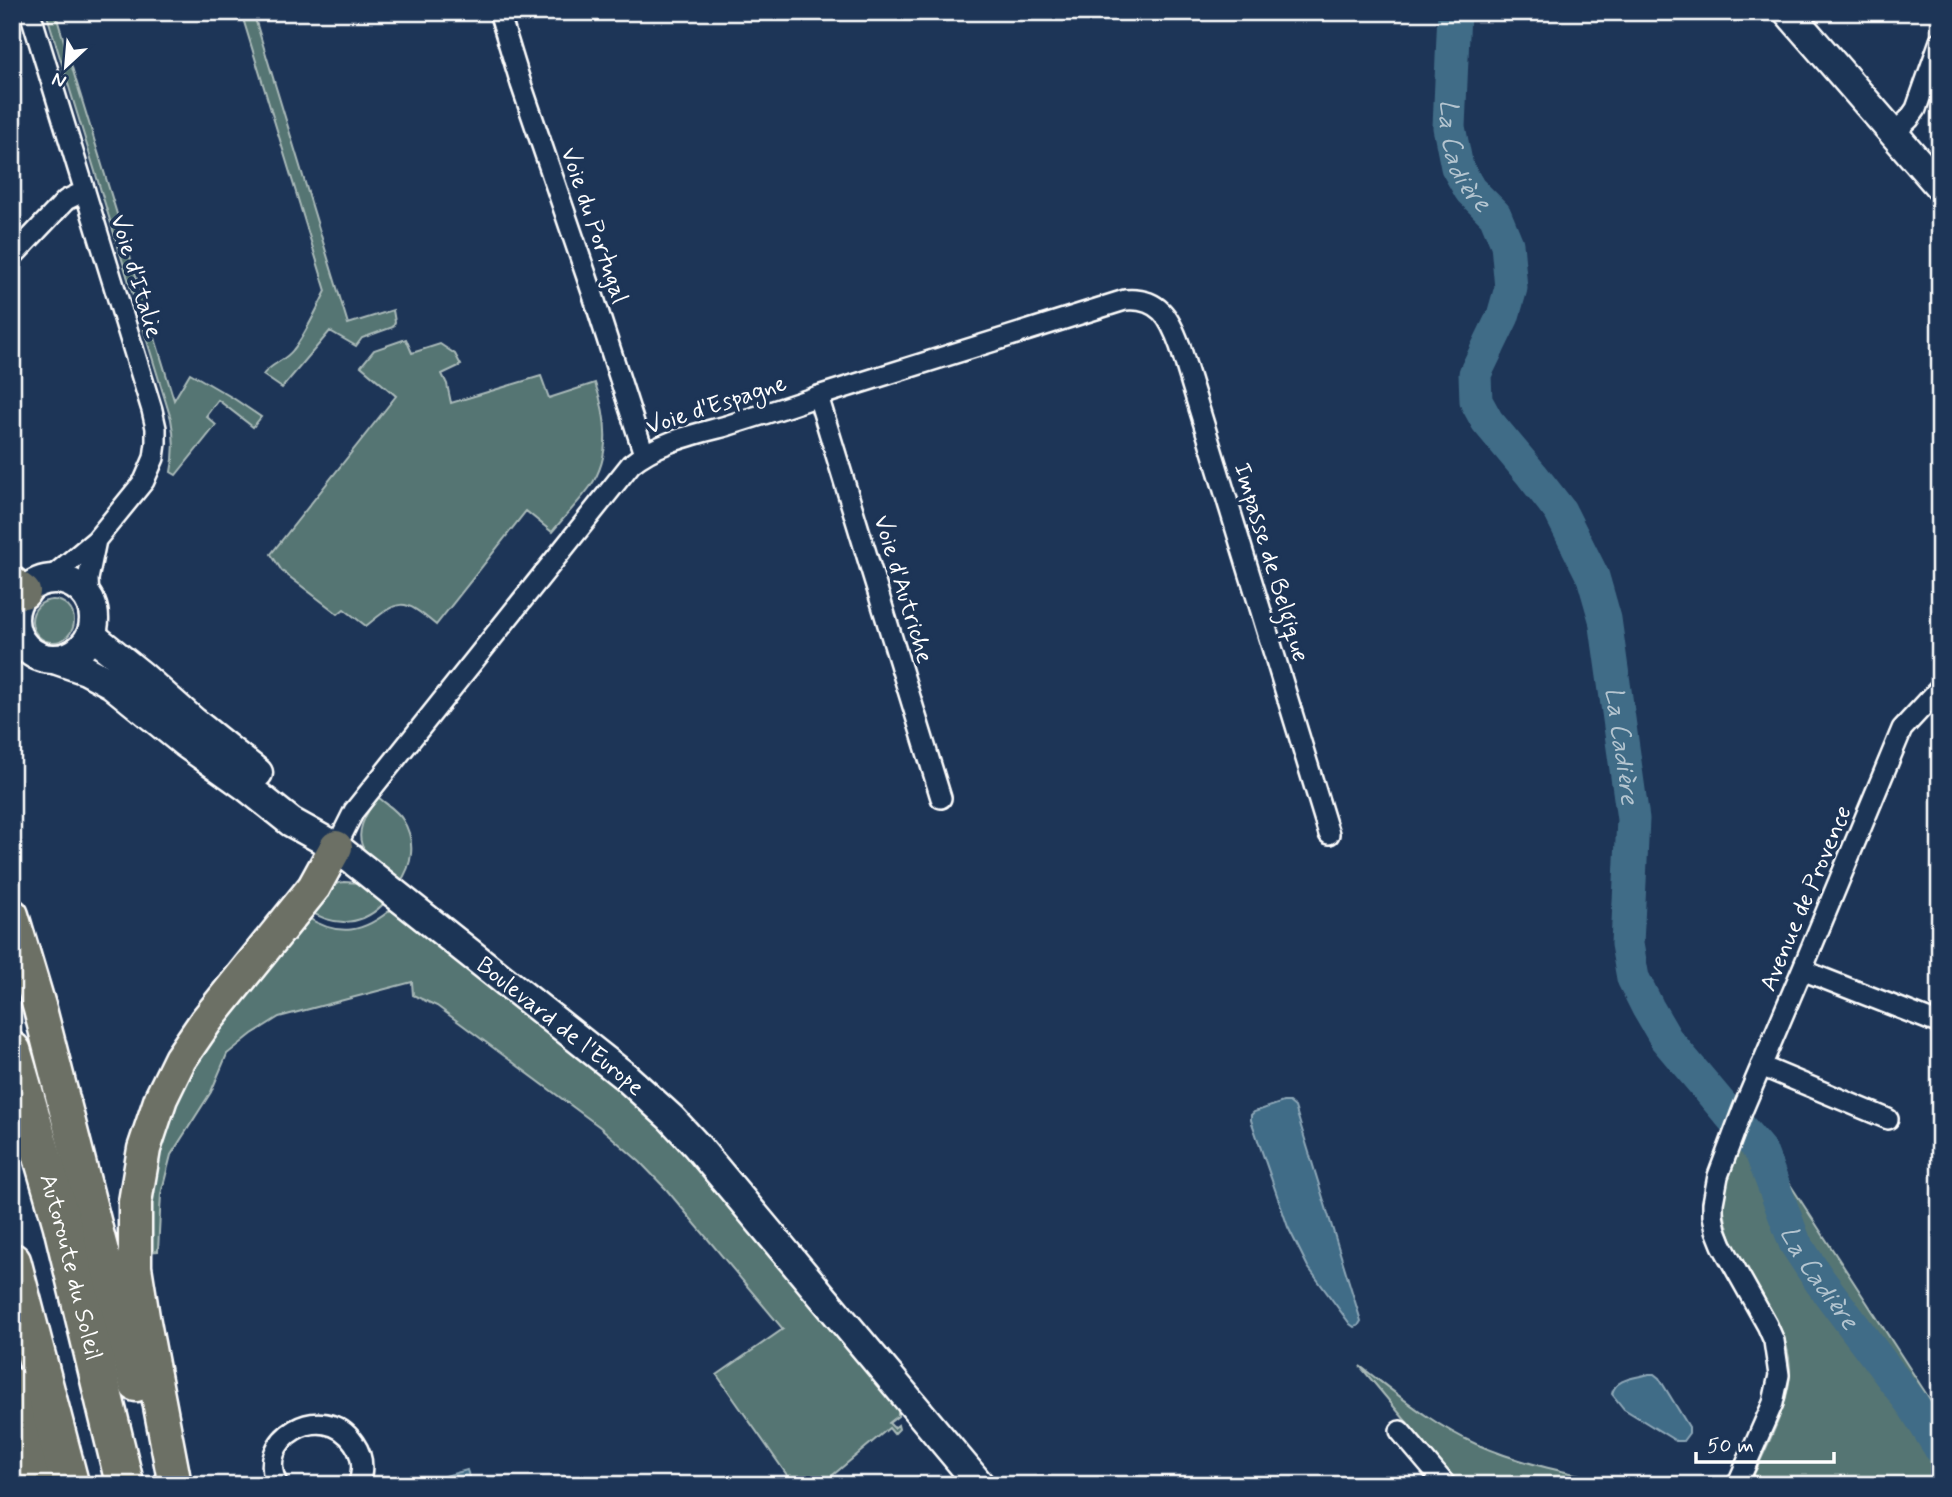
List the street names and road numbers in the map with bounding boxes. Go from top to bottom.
street label: Voie du Portugal [552,143,635,308]
street label: Voie d'Italie [102,211,169,342]
street label: Voie d'Espagne [642,368,791,445]
street label: Impasse de Belgique [1223,459,1316,667]
street label: Voie d'Autriche [865,512,940,667]
street label: Avenue de Provence [1753,801,1860,996]
street label: Boulevard de l'Europe [469,950,651,1104]
street label: Autoroute du Soleil [31,1170,108,1364]

